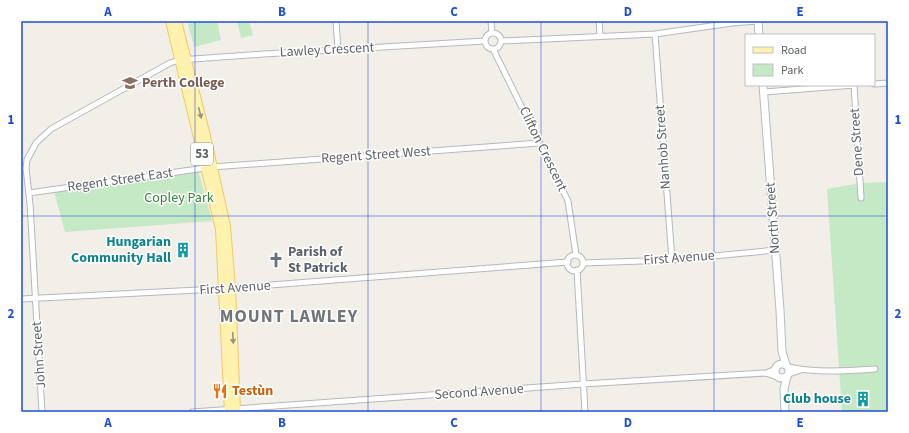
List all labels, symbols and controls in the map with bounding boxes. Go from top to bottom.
text: A [103,3,112,21]
text: B [278,3,286,21]
text: C [450,3,458,21]
text: D [624,3,632,21]
text: E [796,3,804,21]
legend [745,34,875,86]
street label: Lawley Crescent [279,38,375,62]
text: Road [781,42,807,59]
text: Park [781,62,803,79]
place label: Perth College [142,73,225,93]
school or university icon: Perth College [121,74,139,92]
street label: Clifton Crescent [514,103,572,195]
street label: Nanhob Street [650,104,676,190]
one-way arrow [198,107,204,119]
street label: Dene Street [845,107,869,177]
text: 1 [8,111,15,129]
text: 1 [895,111,902,129]
street label: Regent Street West [321,141,432,169]
road number: 53 [191,143,213,165]
street label: Regent Street East [66,163,174,197]
street label: North Street [761,181,785,254]
park label: Copley Park [144,188,214,208]
place label: Hungarian Community Hall [71,232,171,268]
building icon: Hungarian Community Hall [174,241,192,259]
place label: Parish of St Patrick [288,242,348,278]
street label: First Avenue [643,246,715,270]
church icon: Parish of St Patrick [267,251,285,269]
street label: First Avenue [199,276,271,300]
district label: MOUNT LAWLEY [220,304,358,329]
text: 2 [8,305,15,323]
text: 2 [895,305,902,323]
street label: John Street [27,320,51,389]
one-way arrow [230,332,236,345]
street label: Second Avenue [434,379,524,405]
place label: Testùn [232,381,273,401]
restaurant icon: Testùn [211,382,229,400]
place label: Club house [783,389,851,409]
building icon: Club house [854,390,872,408]
text: A [103,414,112,432]
text: B [278,414,286,432]
text: C [450,414,458,432]
text: D [624,414,632,432]
text: E [796,414,804,432]

